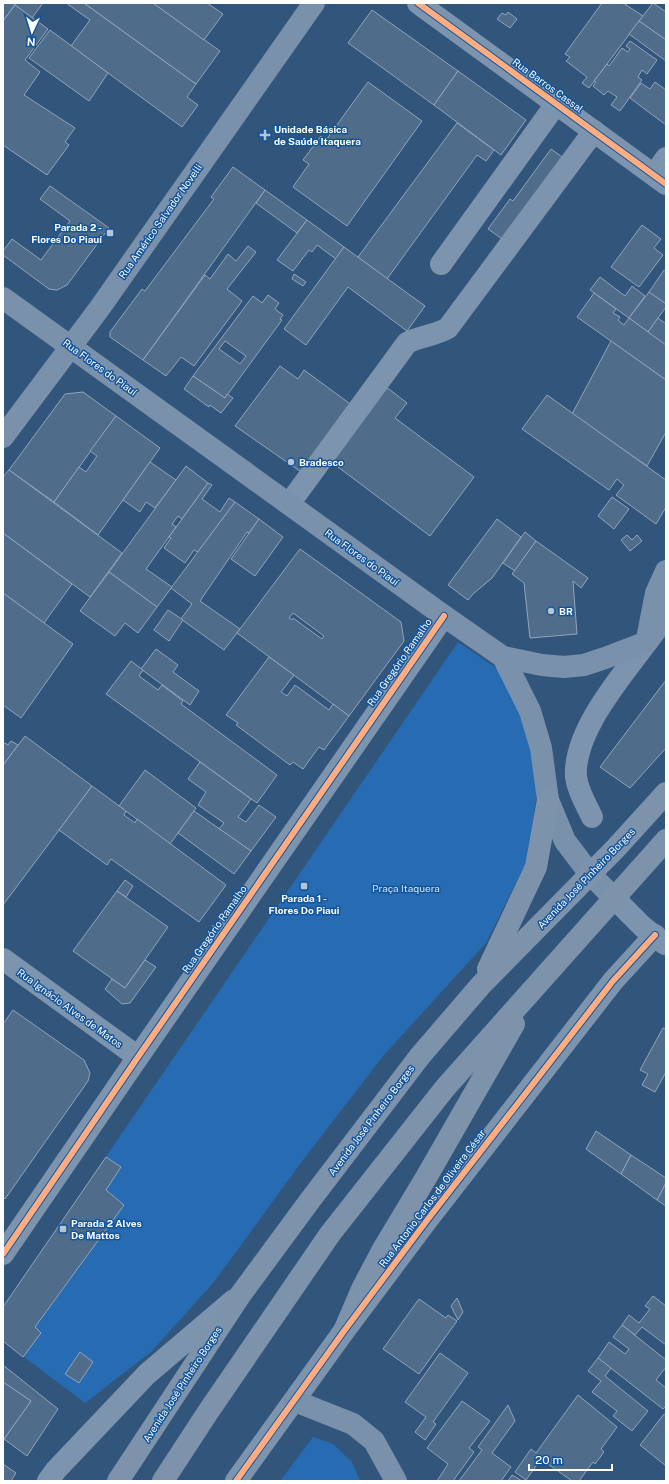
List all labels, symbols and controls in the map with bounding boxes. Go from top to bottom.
north arrow [12,12,52,52]
text: N [27,36,36,48]
street label: Rua Barros Cassal [510,55,586,115]
place label: Unidade Básica de Saúde Itaquera [274,123,361,147]
marker: Unidade Básica de Saúde Itaquera [259,129,271,141]
street label: Rua Américo Salvador Novelli [116,161,204,281]
place label: Parada 2 - Flores Do Piauí [31,221,102,245]
marker: Parada 2 - Flores Do Piauí [105,228,115,238]
street label: Rua Flores do Piauí [61,336,140,398]
place label: Bradesco [299,456,344,468]
marker: Bradesco [286,457,296,467]
street label: Rua Flores do Piauí [323,526,402,588]
place label: BR [559,605,573,617]
marker: BR [546,606,556,616]
street label: Rua Gregório Ramalho [364,616,434,708]
street label: Avenida José Pinheiro Borges [535,825,637,931]
marker: Parada 1 - Flores Do Piaui [299,881,309,891]
park label: Praça Itaquera [372,882,440,894]
street label: Rua Gregório Ramalho [179,883,249,975]
place label: Parada 1 - Flores Do Piaui [269,892,340,916]
street label: Rua Ignácio Alves de Matos [15,966,125,1050]
street label: Avenida José Pinheiro Borges [326,1062,416,1178]
street label: Rua Antonio Carlos de Oliveira César [376,1127,488,1269]
place label: Parada 2 Alves De Mattos [71,1217,142,1241]
marker: Parada 2 Alves De Mattos [58,1224,68,1234]
street label: Avenida José Pinheiro Borges [140,1324,224,1444]
scale bar [529,1446,612,1472]
text: 20 m [535,1453,563,1467]

